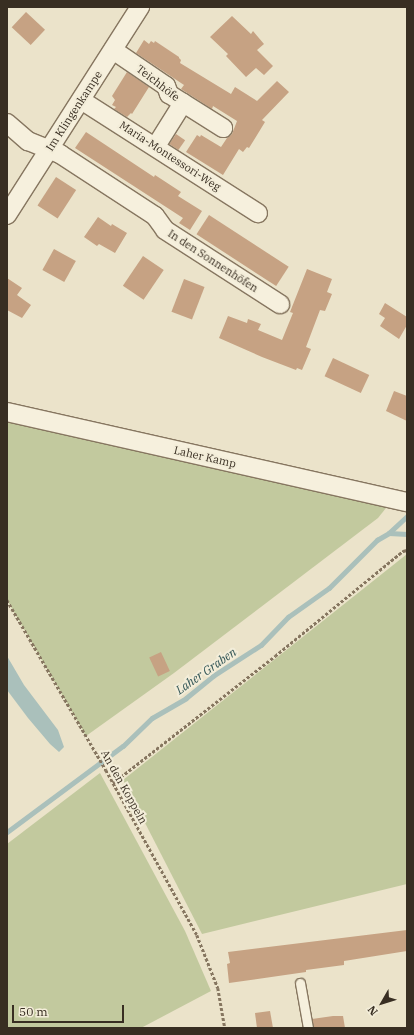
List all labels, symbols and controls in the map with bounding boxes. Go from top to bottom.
street label: Teichhöfe [134,62,182,104]
street label: Im Klingenkampe [43,68,105,154]
street label: Maria-Montessori-Weg [117,118,223,194]
street label: In den Sonnenhöfen [165,227,261,295]
street label: Laher Kamp [173,443,237,471]
water label: Laher Graben [173,645,239,697]
street label: An den Koppeln [98,748,150,826]
north arrow [362,983,402,1023]
scale bar [14,997,126,1023]
text: N [365,1003,381,1018]
text: 50 m [19,1004,48,1019]

